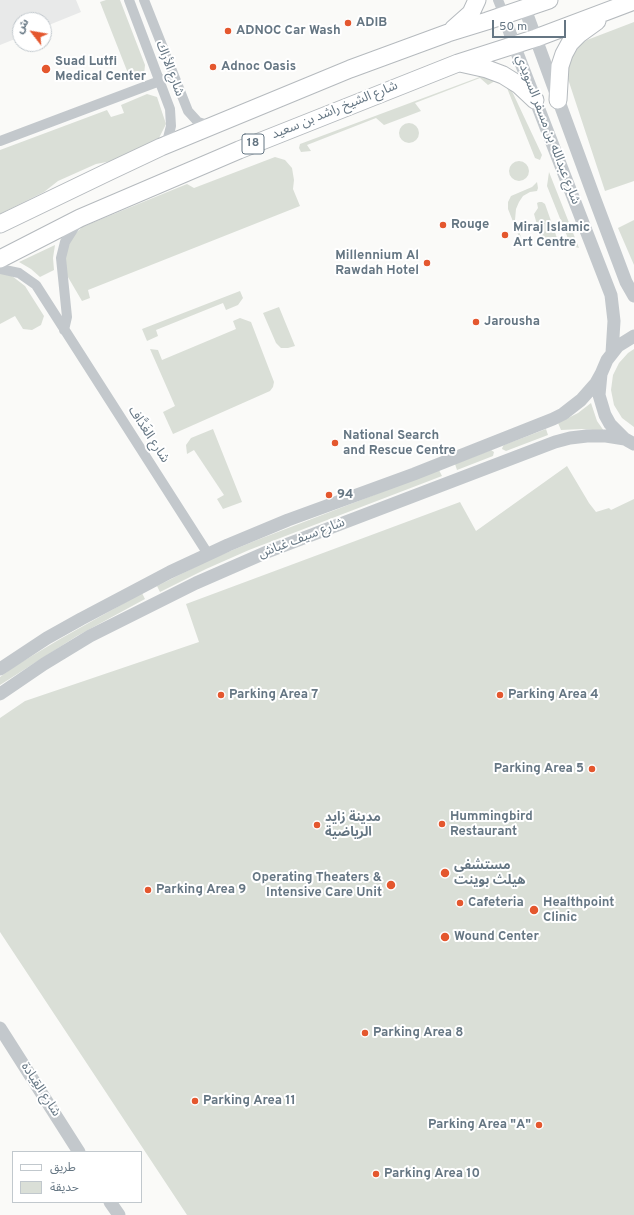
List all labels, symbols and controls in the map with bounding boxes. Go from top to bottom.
north arrow [12,12,52,52]
scale bar [494,12,568,38]
place label: ADIB [356,15,387,31]
text: ش [13,16,32,36]
marker: ADIB [343,18,353,28]
text: 50 m [499,19,527,35]
place label: ADNOC Car Wash [236,23,341,39]
marker: ADNOC Car Wash [223,26,233,36]
street label: شارع الأراك [151,39,187,99]
street label: شارع عبدالله بن مسفر السويدي [511,53,583,207]
place label: Suad Lutfi Medical Center [55,54,146,85]
place label: Adnoc Oasis [221,59,296,75]
marker: Adnoc Oasis [208,62,218,72]
marker: Suad Lutfi Medical Center [40,63,52,75]
street label: شارع الشيخ راشد بن سعيد [270,79,400,143]
road number: 18 [242,134,264,154]
place label: Rouge [451,217,489,233]
marker: Rouge [438,220,448,230]
place label: Miraj Islamic Art Centre [513,220,590,251]
marker: Miraj Islamic Art Centre [500,230,510,240]
place label: Millennium Al Rawdah Hotel [335,248,419,279]
marker: Millennium Al Rawdah Hotel [422,258,432,268]
place label: Jarousha [484,314,540,330]
marker: Jarousha [471,317,481,327]
street label: شارع الغَدَّاف [124,404,172,466]
place label: National Search and Rescue Centre [343,428,456,459]
marker: National Search and Rescue Centre [330,438,340,448]
place label: 94 [337,487,353,503]
marker: 94 [324,490,334,500]
street label: شارع سيف غباش [257,515,347,563]
place label: Parking Area 7 [229,687,318,703]
place label: Parking Area 4 [508,687,599,703]
marker: Parking Area 7 [216,690,226,700]
marker: Parking Area 4 [495,690,505,700]
place label: Parking Area 5 [494,761,584,777]
marker: Parking Area 5 [587,764,597,774]
place label: Hummingbird Restaurant [450,809,533,840]
place label: مدينة زايد الرياضية [325,810,381,841]
marker: Hummingbird Restaurant [437,819,447,829]
marker: مدينة زايد الرياضية [312,820,322,830]
place label: مستشفى هيلث بوينت [454,858,526,889]
marker: مستشفى هيلث بوينت [439,867,451,879]
place label: Operating Theaters & Intensive Care Unit [252,870,382,901]
marker: Operating Theaters & Intensive Care Unit [385,879,397,891]
place label: Parking Area 9 [156,882,246,898]
marker: Parking Area 9 [143,885,153,895]
place label: Cafeteria [468,895,524,911]
place label: Healthpoint Clinic [543,895,614,926]
marker: Cafeteria [455,898,465,908]
marker: Healthpoint Clinic [528,904,540,916]
place label: Wound Center [454,929,539,945]
marker: Wound Center [439,931,451,943]
place label: Parking Area 8 [373,1025,463,1041]
marker: Parking Area 8 [360,1028,370,1038]
street label: شارع القِيادة [17,1060,63,1120]
place label: Parking Area 11 [203,1093,296,1109]
marker: Parking Area 11 [190,1096,200,1106]
place label: Parking Area "A" [428,1117,531,1133]
marker: Parking Area "A" [534,1120,544,1130]
legend [12,1151,142,1203]
text: طريق [50,1160,76,1176]
place label: Parking Area 10 [384,1166,480,1182]
marker: Parking Area 10 [371,1169,381,1179]
text: حديقة [50,1180,79,1196]

